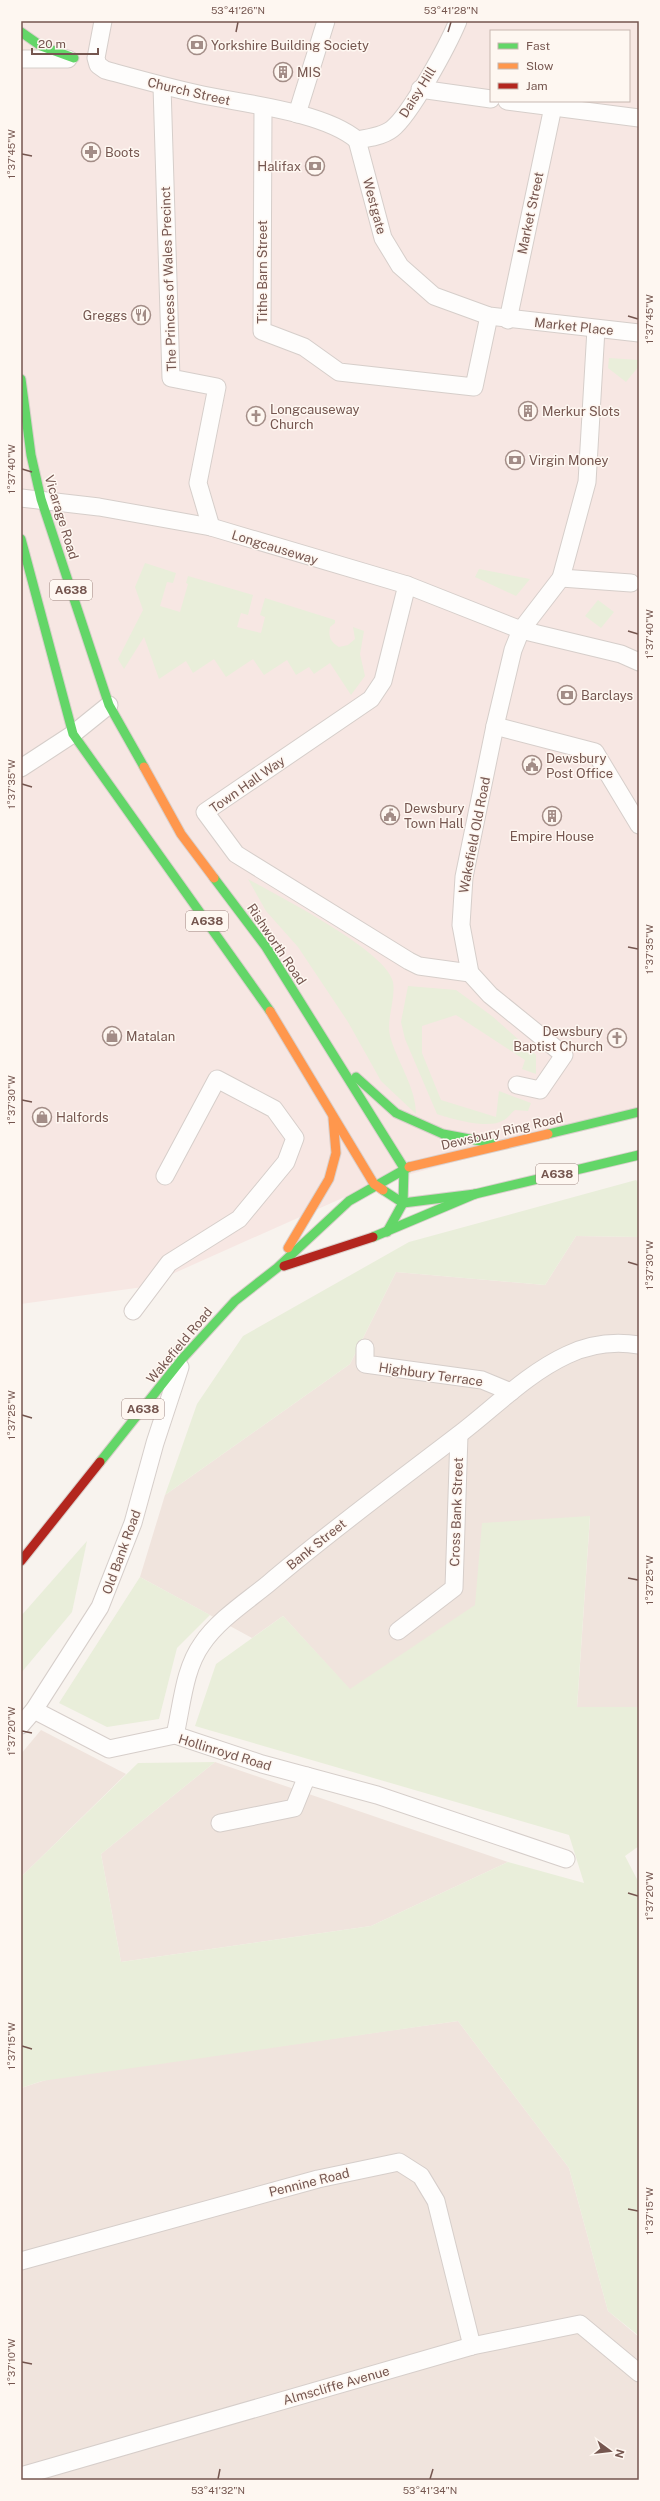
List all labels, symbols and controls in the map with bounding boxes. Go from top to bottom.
text: 53°41'26"N [211,4,265,16]
text: 53°41'28"N [424,4,478,16]
scale bar [32,30,98,56]
legend [490,30,630,102]
bank icon: Yorkshire Building Society [186,34,208,56]
text: 20 m [38,37,66,51]
place label: Yorkshire Building Society [211,38,369,53]
text: Fast [526,39,551,53]
text: Slow [526,59,554,73]
building icon: MIS [272,61,294,83]
street label: Daisy Hill [396,64,439,120]
place label: MIS [297,65,321,80]
street label: Church Street [146,75,232,108]
text: Jam [526,79,548,93]
text: 1°37'45"W [5,129,17,179]
pharmacy icon: Boots [80,141,102,163]
place label: Boots [105,145,140,160]
bank icon: Halifax [304,155,326,177]
place label: Halifax [257,159,301,174]
street label: Market Street [514,170,547,256]
street label: Westgate [360,176,389,236]
street label: The Princess of Wales Precinct [158,186,179,372]
street label: Tithe Barn Street [255,220,270,324]
text: 1°37'45"W [643,294,655,344]
restaurant icon: Greggs [130,304,152,326]
place label: Greggs [83,308,127,323]
street label: Market Place [534,315,614,338]
building icon: Merkur Slots [517,400,539,422]
place label: Longcauseway Church [270,402,360,432]
place label: Merkur Slots [542,404,620,419]
church icon: Longcauseway Church [245,405,267,427]
text: 1°37'40"W [5,444,17,494]
bank icon: Virgin Money [504,449,526,471]
place label: Virgin Money [529,453,609,468]
street label: Vicarage Road [42,473,81,561]
street label: Longcauseway [230,527,320,568]
road number: A638 [50,580,92,600]
text: 1°37'40"W [643,609,655,659]
bank icon: Barclays [556,684,578,706]
place label: Barclays [581,688,633,703]
place label: Dewsbury Post Office [546,751,613,781]
street label: Town Hall Way [207,753,288,816]
public building icon: Dewsbury Post Office [521,754,543,776]
text: 1°37'35"W [5,759,17,809]
street label: Wakefield Old Road [456,776,493,894]
place label: Dewsbury Town Hall [404,801,464,831]
public building icon: Dewsbury Town Hall [379,804,401,826]
building icon: Empire House [541,805,563,827]
place label: Empire House [510,829,594,844]
street label: Rishworth Road [244,901,309,988]
road number: A638 [186,911,228,931]
text: 1°37'35"W [643,924,655,974]
place label: Dewsbury Baptist Church [513,1024,603,1054]
shop icon: Matalan [101,1025,123,1047]
church icon: Dewsbury Baptist Church [606,1027,628,1049]
place label: Matalan [126,1029,175,1044]
text: 1°37'30"W [5,1075,17,1125]
shop icon: Halfords [31,1106,53,1128]
place label: Halfords [56,1110,108,1125]
street label: Dewsbury Ring Road [439,1110,565,1153]
road number: A638 [536,1164,578,1184]
text: 1°37'30"W [643,1240,655,1290]
street label: Wakefield Road [143,1304,215,1386]
street label: Highbury Terrace [378,1360,484,1389]
text: 1°37'25"W [5,1390,17,1440]
road number: A638 [122,1399,164,1419]
street label: Cross Bank Street [447,1457,466,1567]
street label: Old Bank Road [99,1508,144,1596]
street label: Bank Street [284,1516,349,1573]
text: 1°37'25"W [643,1555,655,1605]
text: 1°37'20"W [5,1706,17,1756]
street label: Hollinroyd Road [177,1731,273,1774]
text: 1°37'20"W [643,1871,655,1921]
text: 1°37'15"W [5,2022,17,2070]
street label: Pennine Road [267,2165,351,2200]
text: 1°37'15"W [643,2187,655,2235]
text: 1°37'10"W [5,2338,17,2386]
street label: Almscliffe Avenue [281,2363,391,2408]
north arrow [590,2431,630,2471]
text: N [613,2448,627,2459]
text: 53°41'32"N [191,2484,245,2496]
text: 53°41'34"N [403,2484,457,2496]

